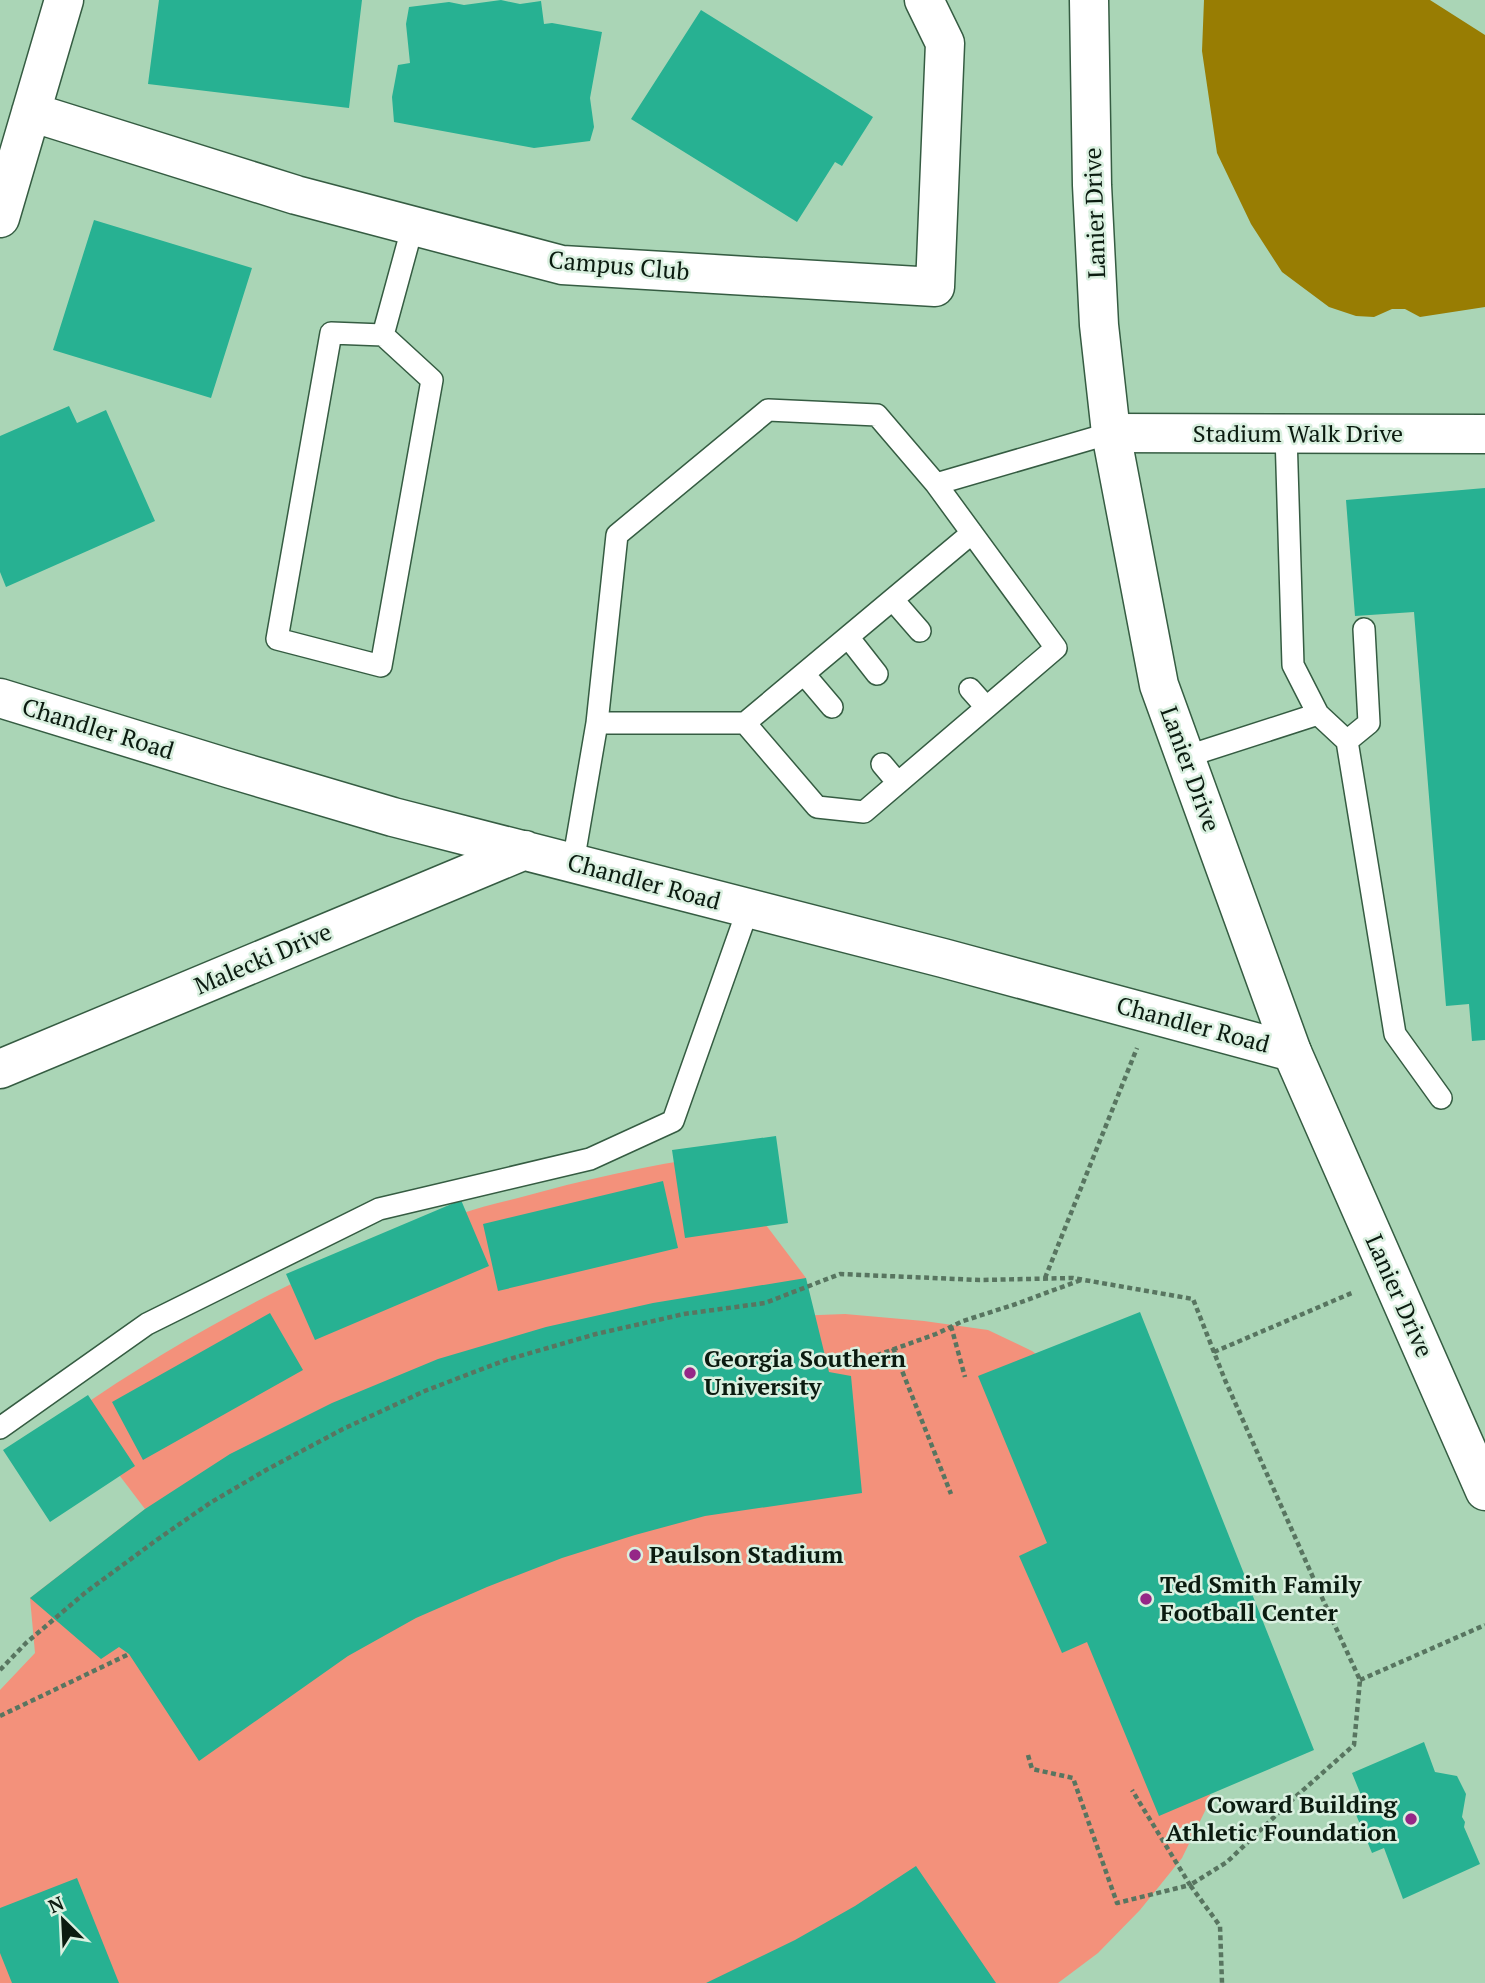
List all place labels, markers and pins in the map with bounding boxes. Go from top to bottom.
place label: Georgia Southern University [704,1342,907,1402]
marker: Georgia Southern University [682,1365,698,1381]
place label: Paulson Stadium [649,1538,843,1570]
marker: Paulson Stadium [627,1547,643,1563]
place label: Ted Smith Family Football Center [1160,1568,1363,1628]
marker: Ted Smith Family Football Center [1138,1591,1154,1607]
place label: Coward Building Athletic Foundation [1166,1788,1398,1848]
marker: Coward Building Athletic Foundation [1403,1811,1419,1827]

